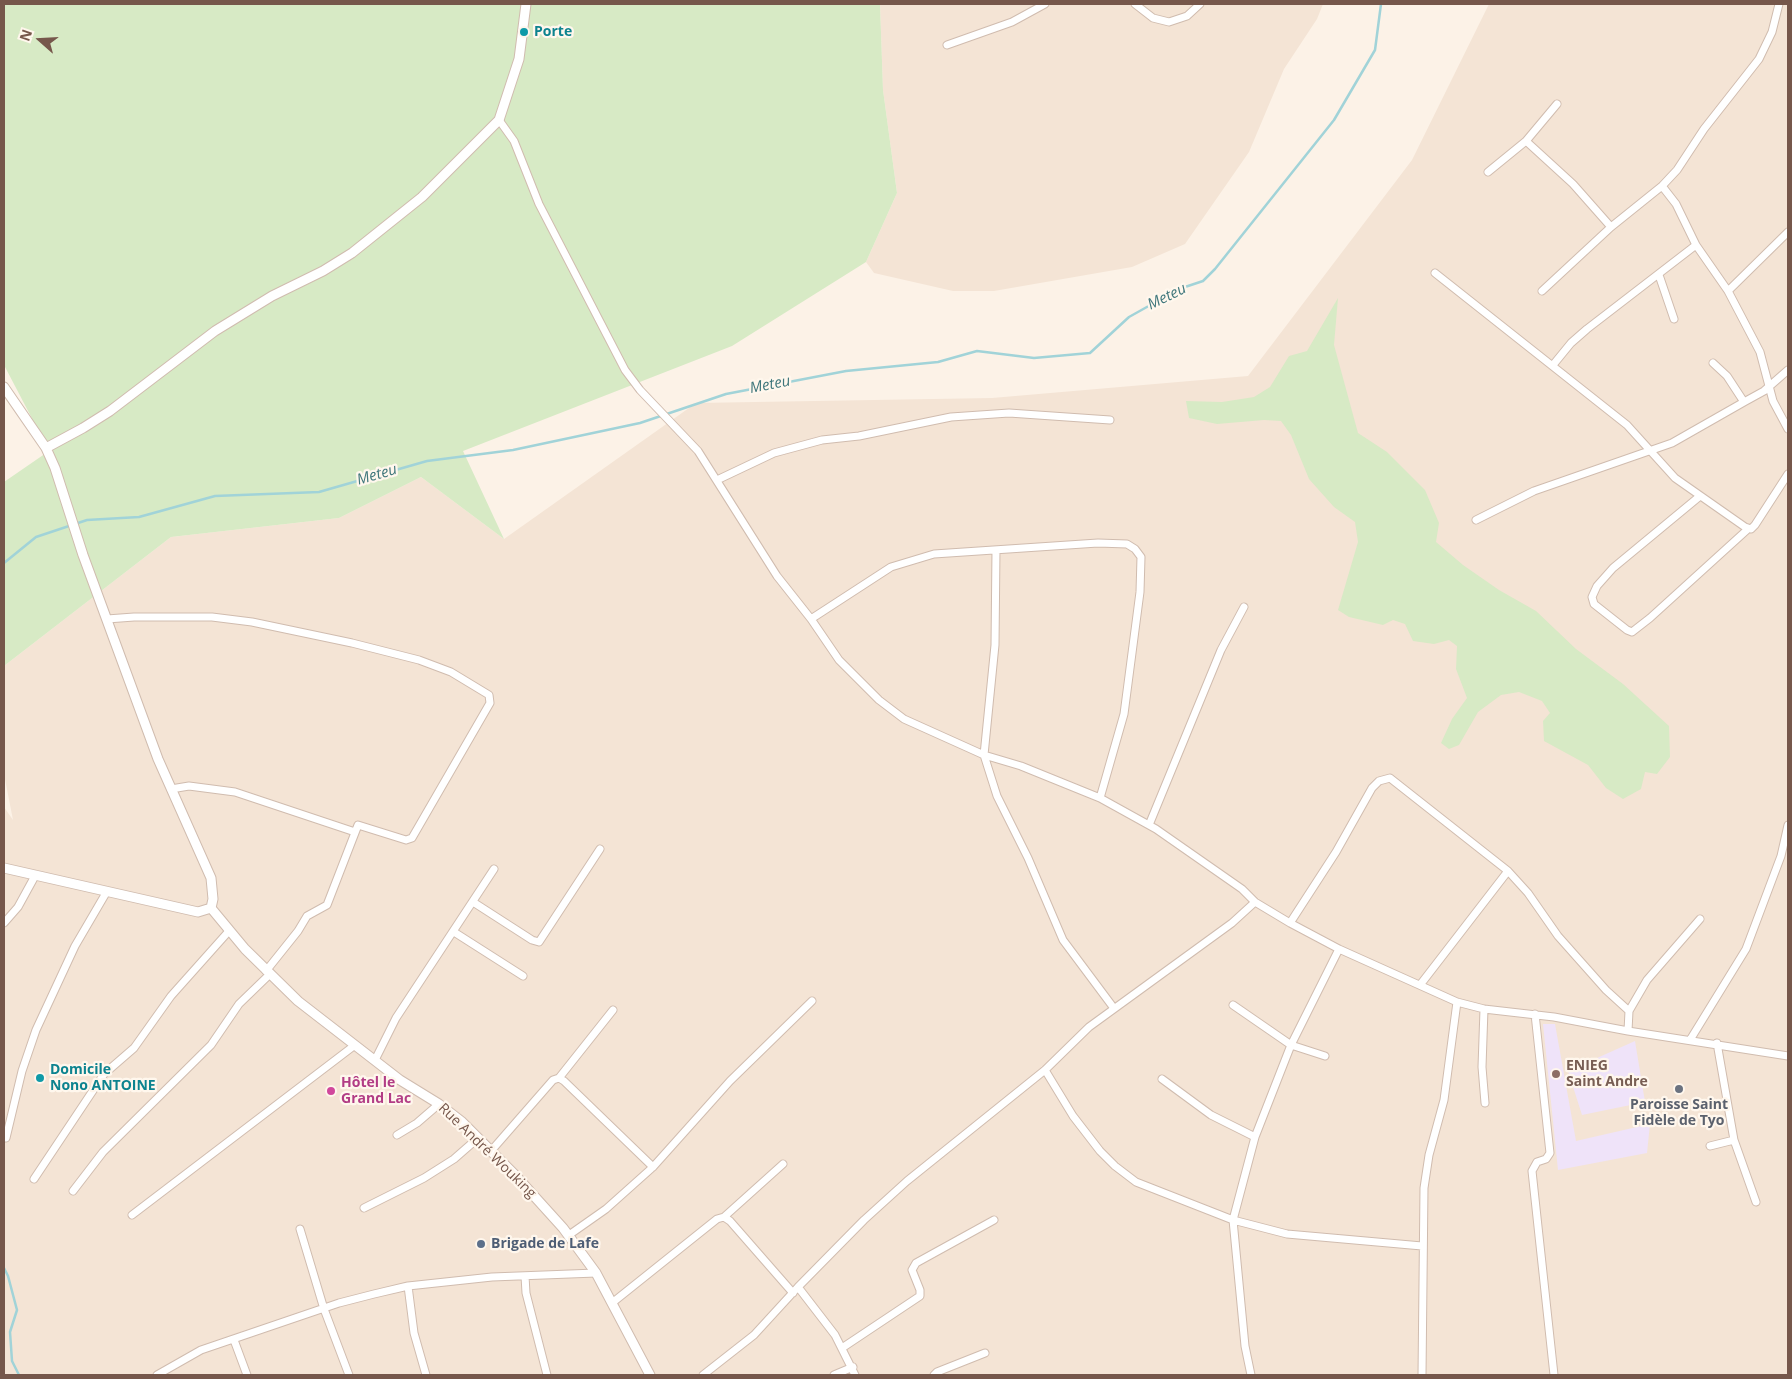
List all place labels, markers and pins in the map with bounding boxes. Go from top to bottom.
place label: Porte [534,24,572,40]
marker: Porte [518,26,530,38]
place label: ENIEG Saint Andre [1566,1058,1648,1090]
place label: Domicile Nono ANTOINE [50,1062,156,1094]
marker: ENIEG Saint Andre [1550,1068,1562,1080]
marker: Domicile Nono ANTOINE [34,1072,46,1084]
place label: Hôtel le Grand Lac [341,1075,411,1108]
marker: Paroisse Saint Fidèle de Tyo [1673,1083,1685,1095]
marker: Hôtel le Grand Lac [325,1085,337,1097]
place label: Paroisse Saint Fidèle de Tyo [1630,1097,1728,1130]
place label: Brigade de Lafe [491,1236,599,1252]
marker: Brigade de Lafe [475,1238,487,1250]

